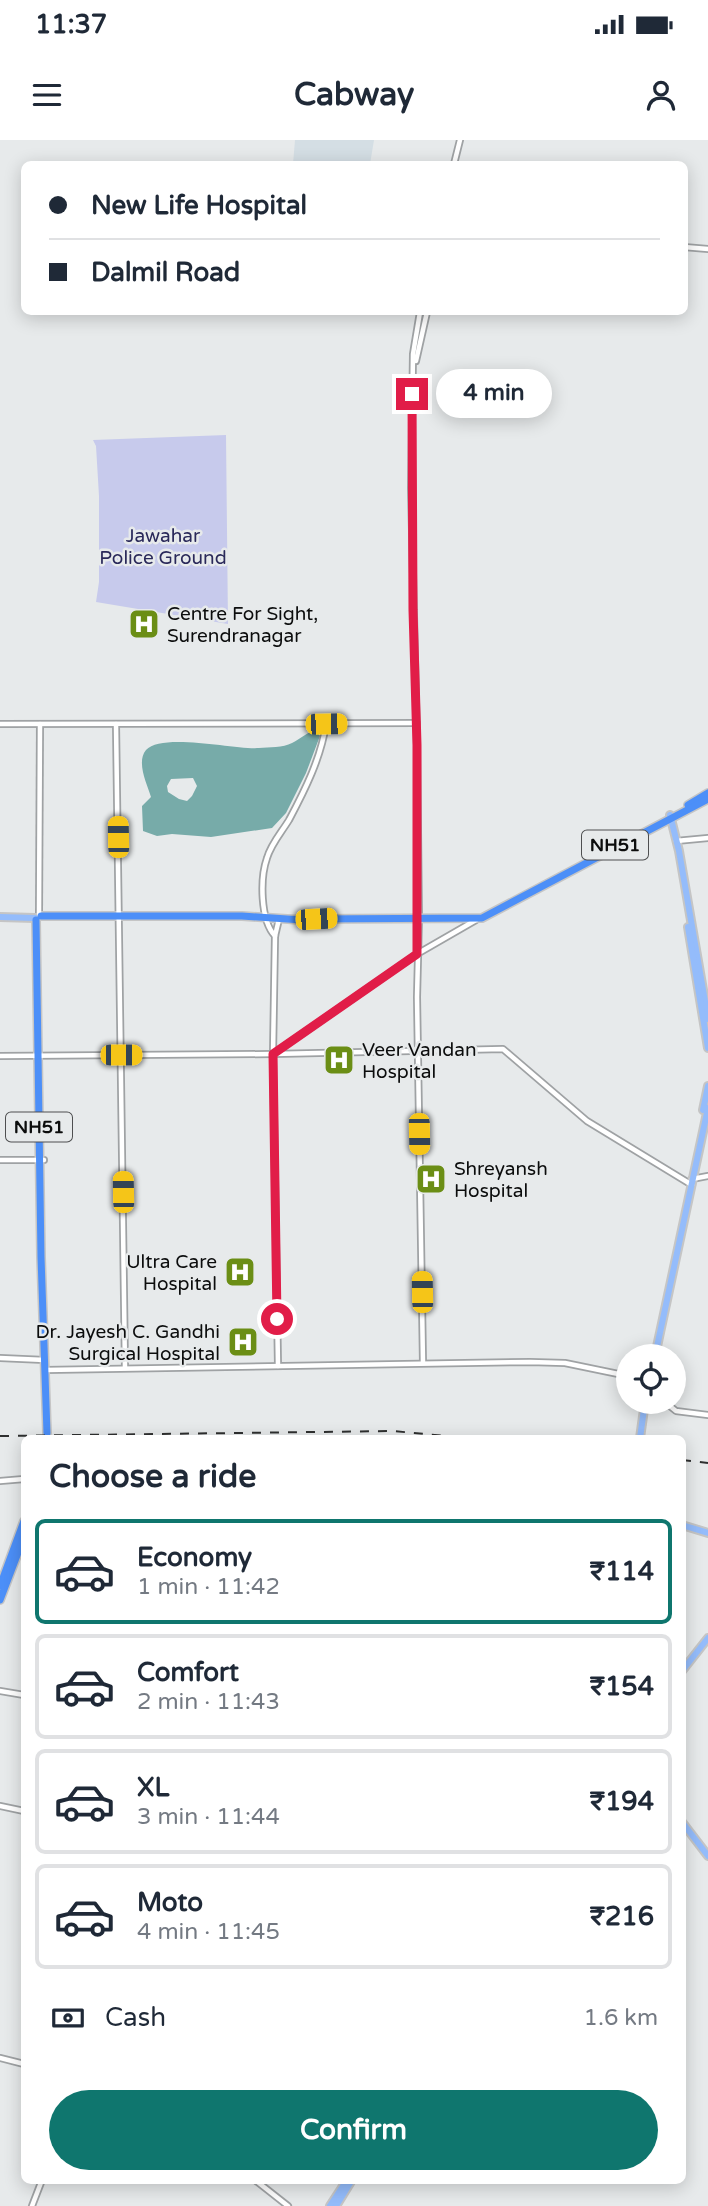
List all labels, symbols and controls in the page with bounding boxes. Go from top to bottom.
text: 11:37 [35,9,107,40]
icon: menu [28,76,66,114]
text: Cabway [294,76,414,114]
icon: person [642,76,680,114]
text: New Life Hospital [91,190,307,221]
text: Dalmil Road [91,257,240,288]
callout: 4 min [436,370,552,418]
route end [396,378,428,410]
text: 4 min [463,379,525,407]
park label: Jawahar Police Ground [99,525,227,569]
place label: Centre For Sight, Surendranagar [167,603,318,647]
hospital icon: Centre For Sight, Surendranagar [127,607,161,641]
car [305,713,348,735]
car [108,816,129,858]
road number: NH51 [582,830,648,860]
car [295,907,338,931]
place label: Veer Vandan Hospital [362,1039,477,1083]
hospital icon: Veer Vandan Hospital [322,1043,356,1077]
car [101,1045,143,1066]
road number: NH51 [6,1112,72,1142]
car [409,1113,430,1155]
place label: Shreyansh Hospital [454,1158,548,1202]
hospital icon: Shreyansh Hospital [414,1162,448,1196]
car [113,1171,134,1213]
place label: Ultra Care Hospital [126,1251,217,1295]
hospital icon: Ultra Care Hospital [223,1255,257,1289]
car [412,1271,433,1313]
route start [261,1303,293,1335]
place label: Dr. Jayesh C. Gandhi Surgical Hospital [35,1321,220,1365]
hospital icon: Dr. Jayesh C. Gandhi Surgical Hospital [226,1325,260,1359]
map controls [616,1344,686,1414]
button: locate [616,1344,686,1414]
text: Choose a ride [49,1458,256,1496]
icon: car [53,1540,116,1603]
text: Economy [137,1542,252,1573]
text: ₹114 [590,1556,654,1587]
text: 1 min · 11:42 [137,1573,280,1601]
icon: car [53,1655,116,1718]
text: Comfort [137,1657,239,1688]
text: ₹154 [590,1671,654,1702]
text: 2 min · 11:43 [137,1688,280,1716]
icon: car [53,1770,116,1833]
text: XL [137,1772,169,1803]
text: ₹194 [590,1786,654,1817]
text: 3 min · 11:44 [137,1803,280,1831]
icon: car [53,1885,116,1948]
text: Moto [137,1887,203,1918]
text: ₹216 [590,1901,654,1932]
text: 4 min · 11:45 [137,1918,280,1946]
icon: cash [49,1999,87,2037]
text: Cash [105,2002,166,2033]
text: 1.6 km [584,2004,658,2032]
button: Confirm [49,2090,658,2170]

